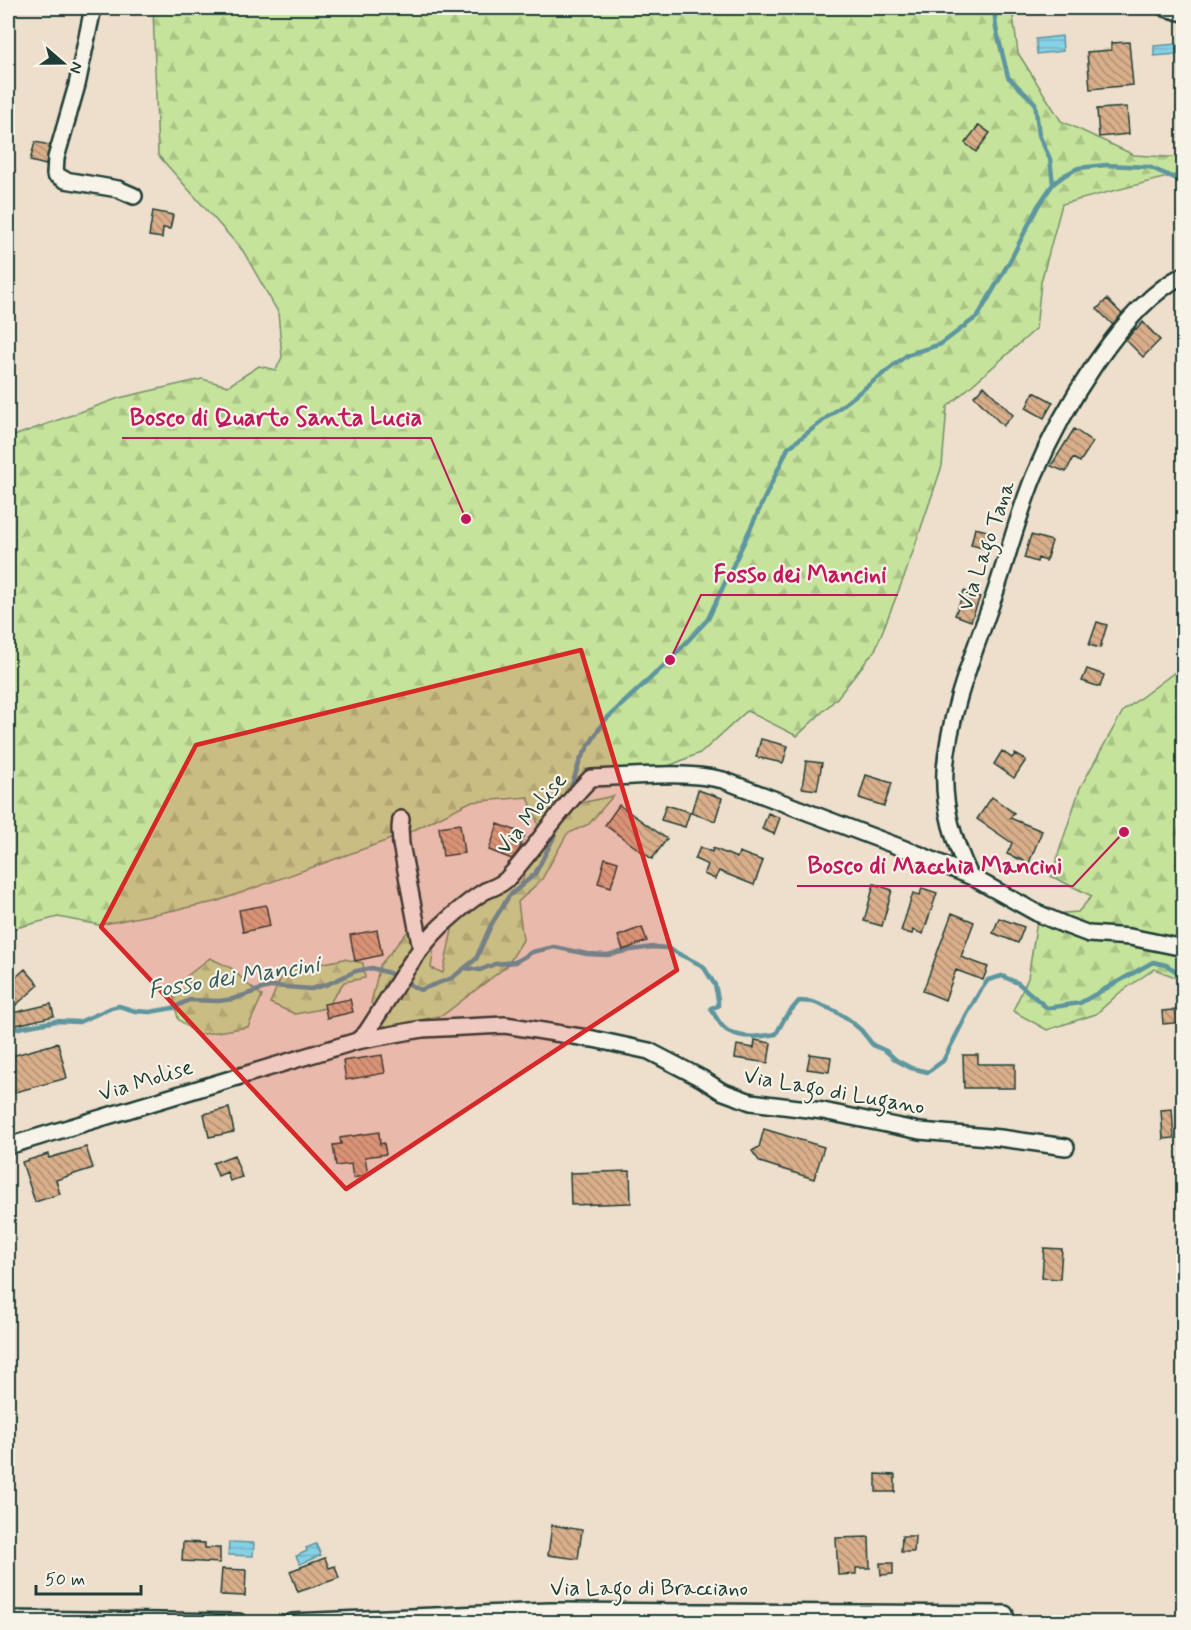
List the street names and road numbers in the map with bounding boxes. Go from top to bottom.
street label: Via Lago Tana [952,477,1025,615]
street label: Via Molise [491,767,574,861]
street label: Via Molise [95,1053,197,1109]
street label: Via Lago di Lugano [741,1062,927,1125]
street label: Via Lago di Bracciano [550,1575,748,1606]

